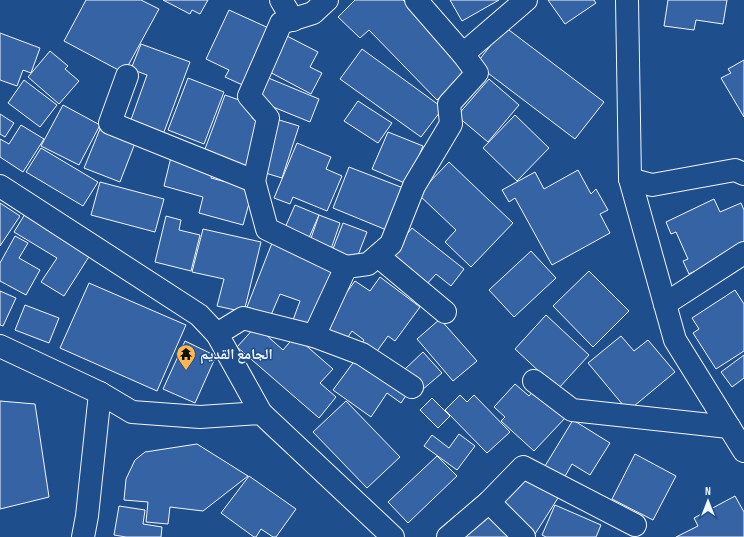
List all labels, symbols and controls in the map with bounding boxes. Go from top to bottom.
temple icon: الجامع القديم [175,343,197,371]
place label: الجامع القديم [200,345,273,364]
north arrow [688,481,728,521]
text: N [705,485,711,498]

